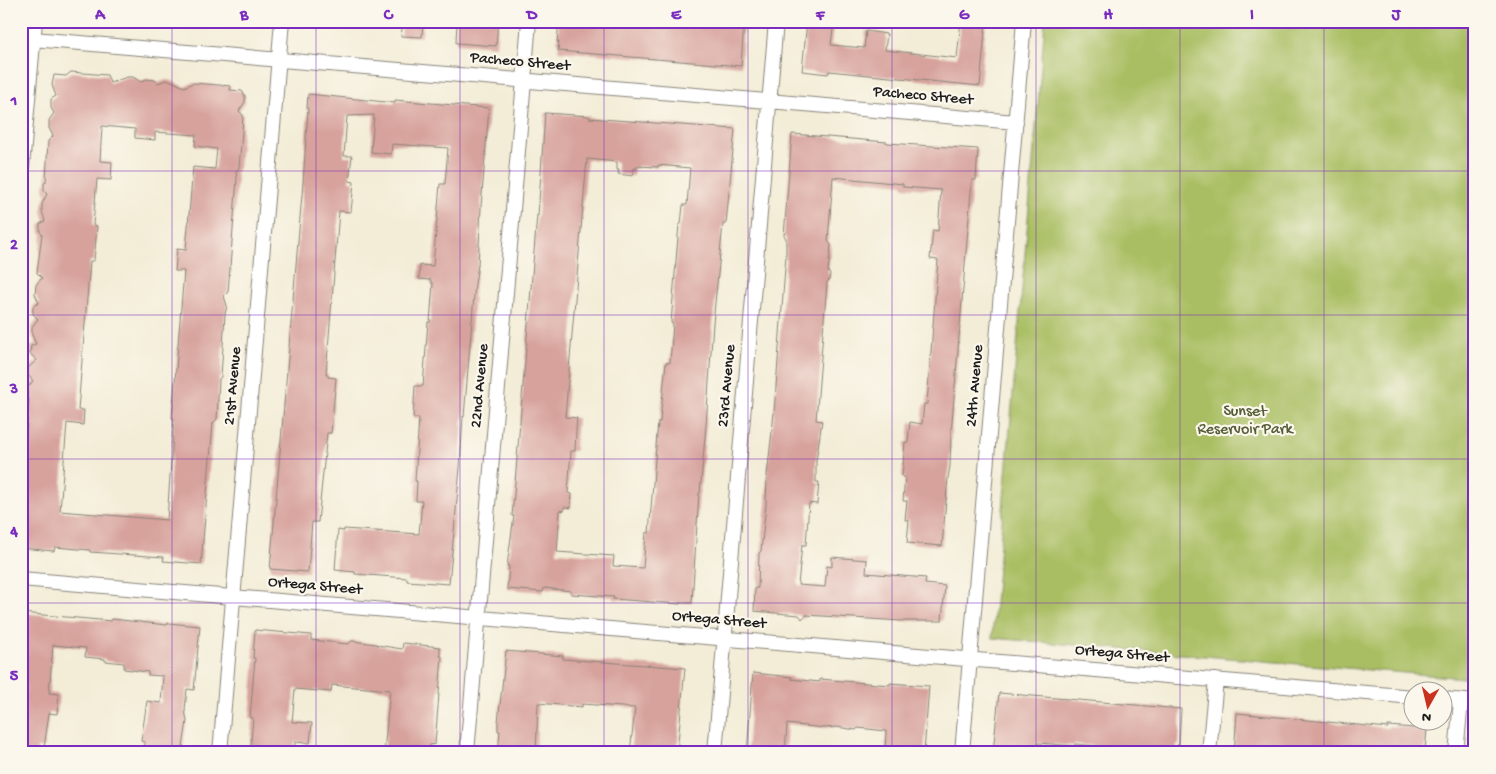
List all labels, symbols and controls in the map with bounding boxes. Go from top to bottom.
text: A [94,7,106,26]
text: B [239,7,249,26]
text: C [383,7,394,26]
text: D [525,7,538,26]
text: E [671,7,682,26]
text: F [815,7,826,26]
text: G [959,7,970,26]
text: H [1103,7,1113,26]
text: I [1250,7,1254,26]
text: J [1391,7,1402,26]
street label: Pacheco Street [468,49,572,77]
street label: Pacheco Street [871,83,975,111]
text: 1 [10,93,17,112]
text: 2 [10,237,18,256]
street label: 22nd Avenue [468,342,494,429]
street label: 23rd Avenue [715,343,741,428]
street label: 24th Avenue [963,343,989,428]
street label: 21st Avenue [221,345,247,426]
text: 3 [9,381,18,400]
park label: Sunset Reservoir Park [1197,403,1294,440]
text: 4 [9,524,18,543]
street label: Ortega Street [267,573,364,601]
street label: Ortega Street [671,607,768,635]
street label: Ortega Street [1074,641,1171,669]
text: 5 [10,668,19,687]
north arrow [1404,682,1454,732]
text: N [1421,707,1432,725]

